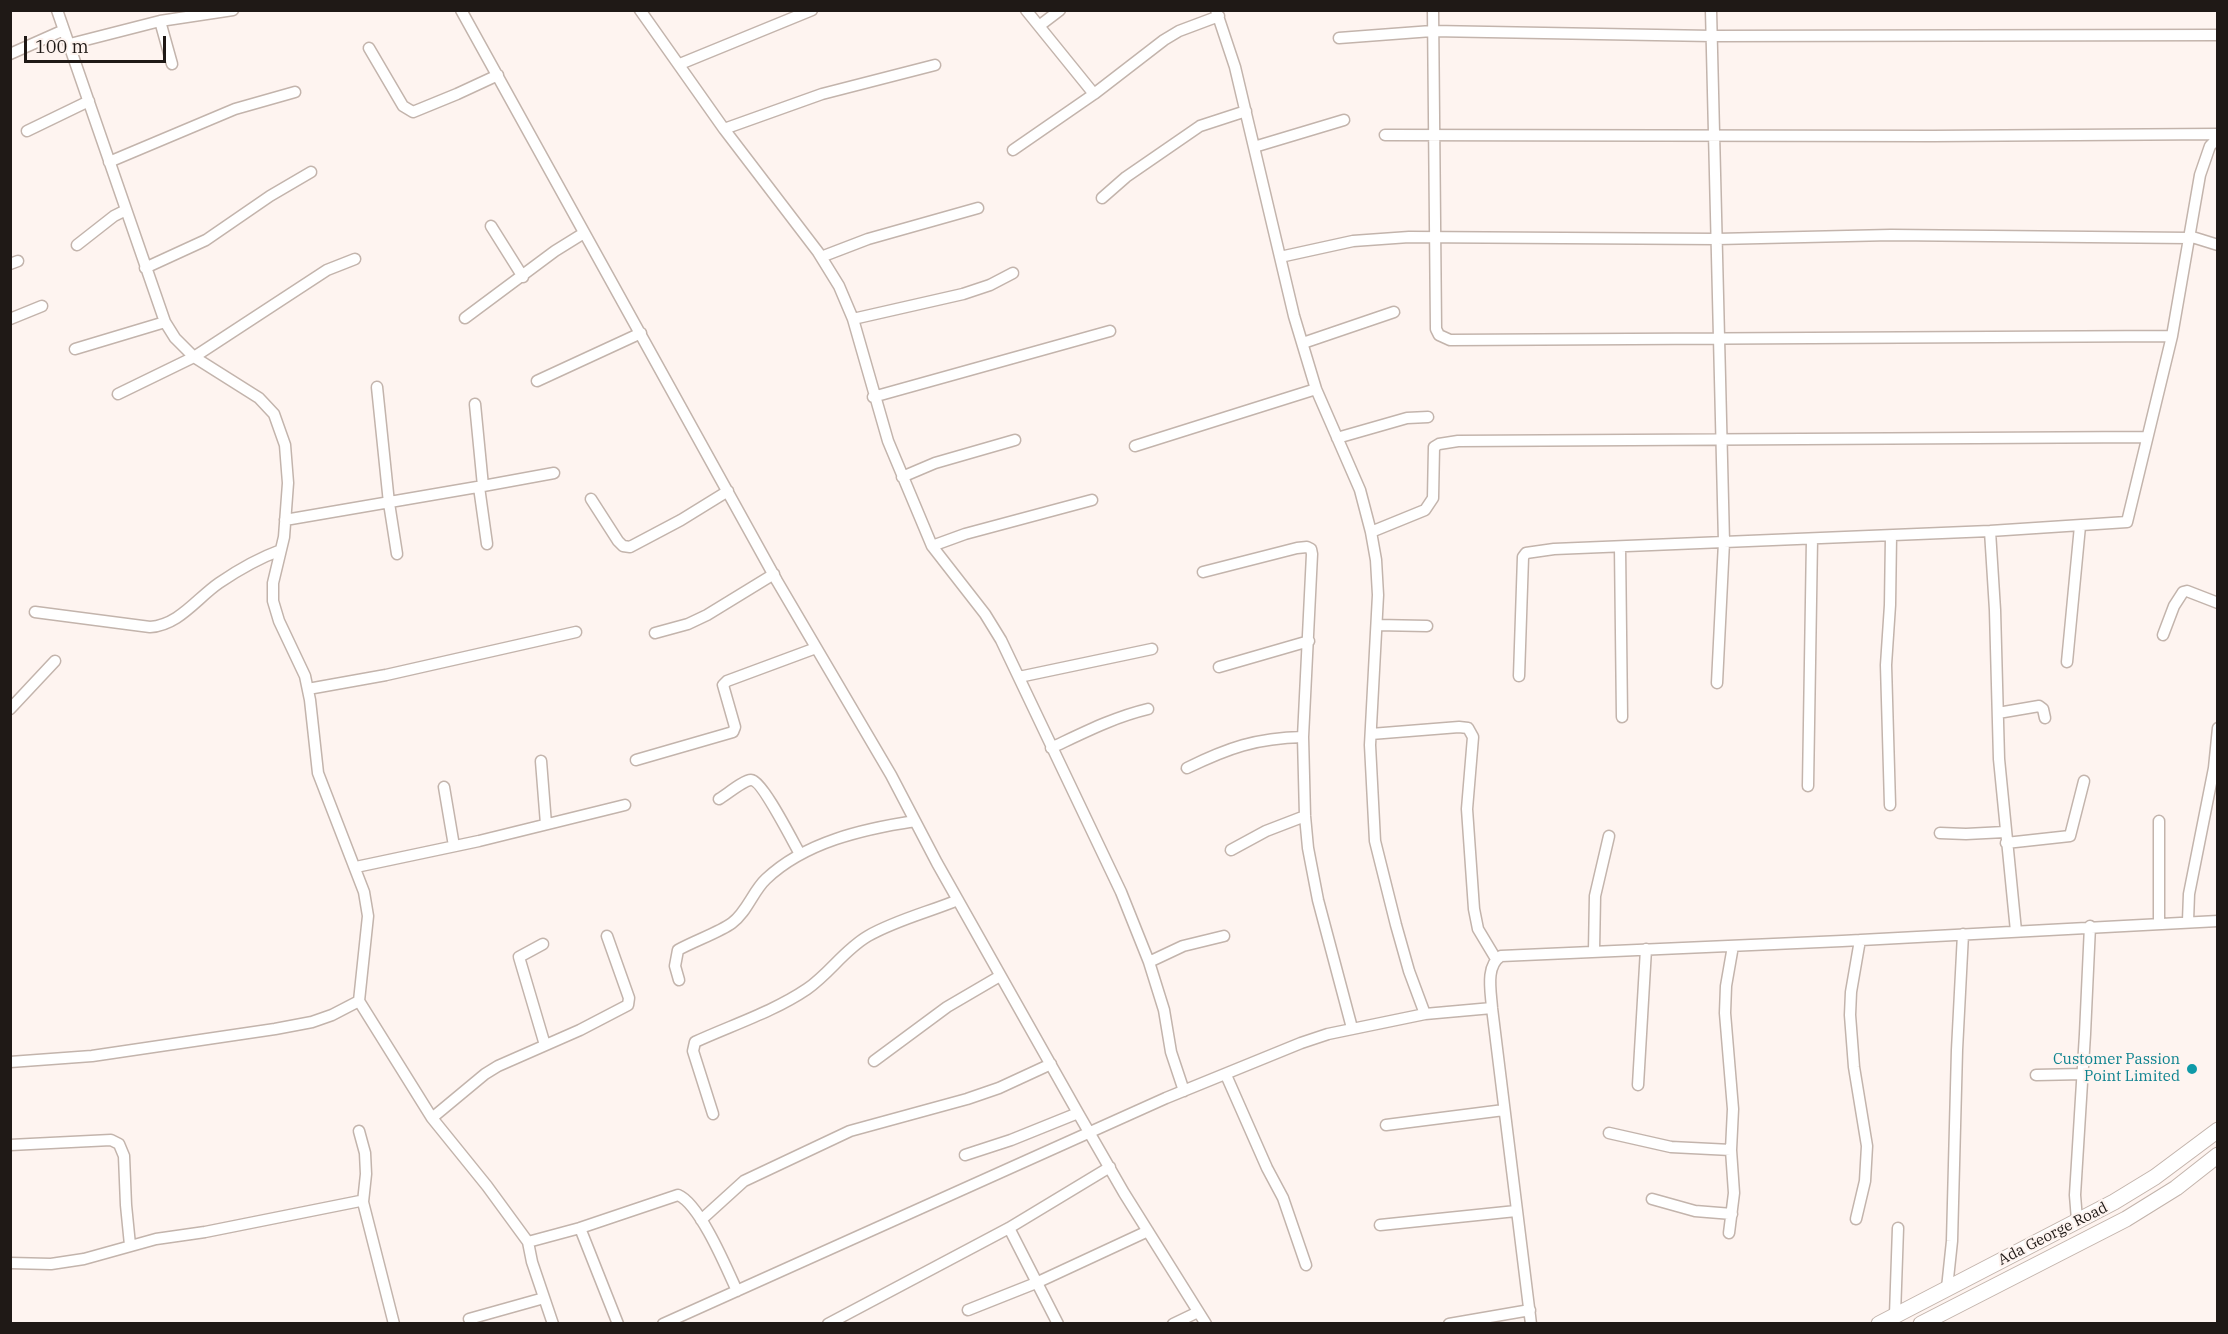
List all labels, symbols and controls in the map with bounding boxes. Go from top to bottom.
scale bar [27,24,170,62]
text: 100 m [35,35,89,58]
place label: Customer Passion Point Limited [2053,1051,2180,1086]
marker: Customer Passion Point Limited [2185,1062,2199,1076]
street label: Ada George Road [1995,1199,2111,1269]

